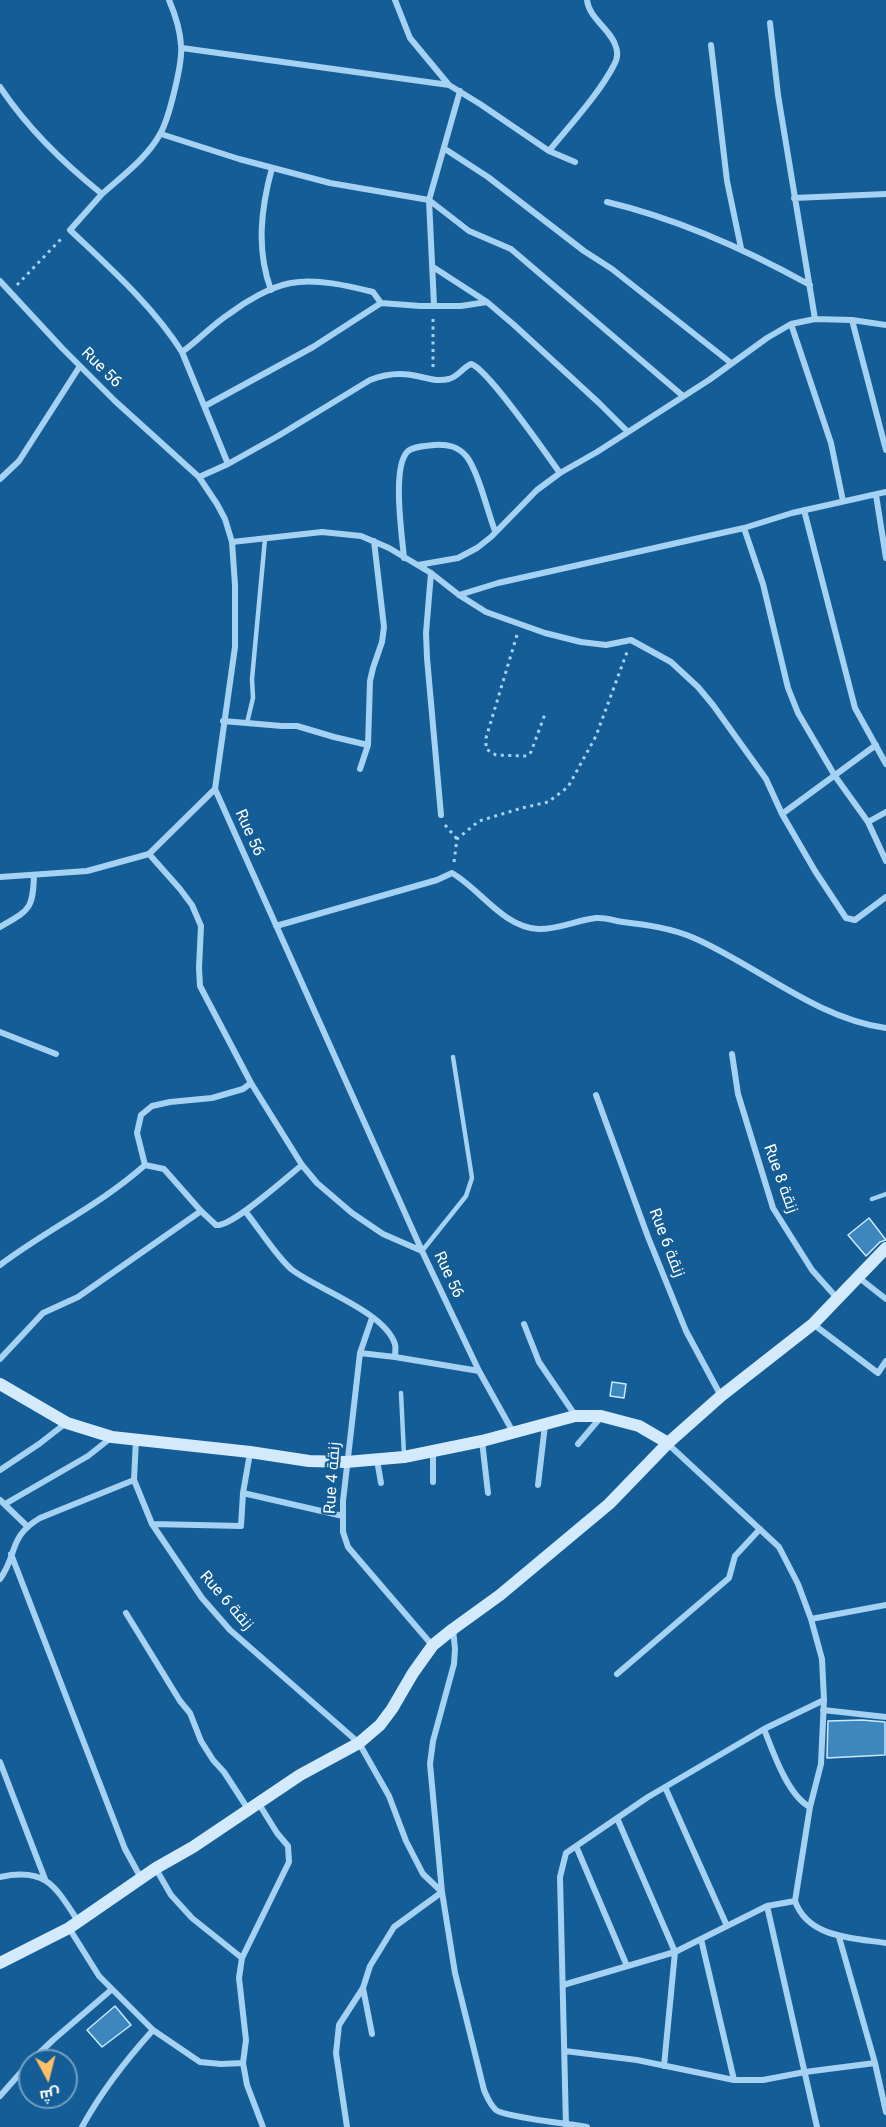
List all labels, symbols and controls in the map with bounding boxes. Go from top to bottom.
street label: Rue 56 [77,344,125,392]
street label: Rue 56 [230,807,268,859]
street label: Rue 8 زنقة [759,1142,801,1216]
street label: Rue 6 زنقة [644,1206,688,1280]
street label: Rue 56 [429,1249,467,1301]
street label: Rue 4 زنقة [321,1441,345,1515]
street label: Rue 6 زنقة [195,1568,257,1634]
north arrow [18,2049,78,2109]
text: ش [39,2085,61,2106]

